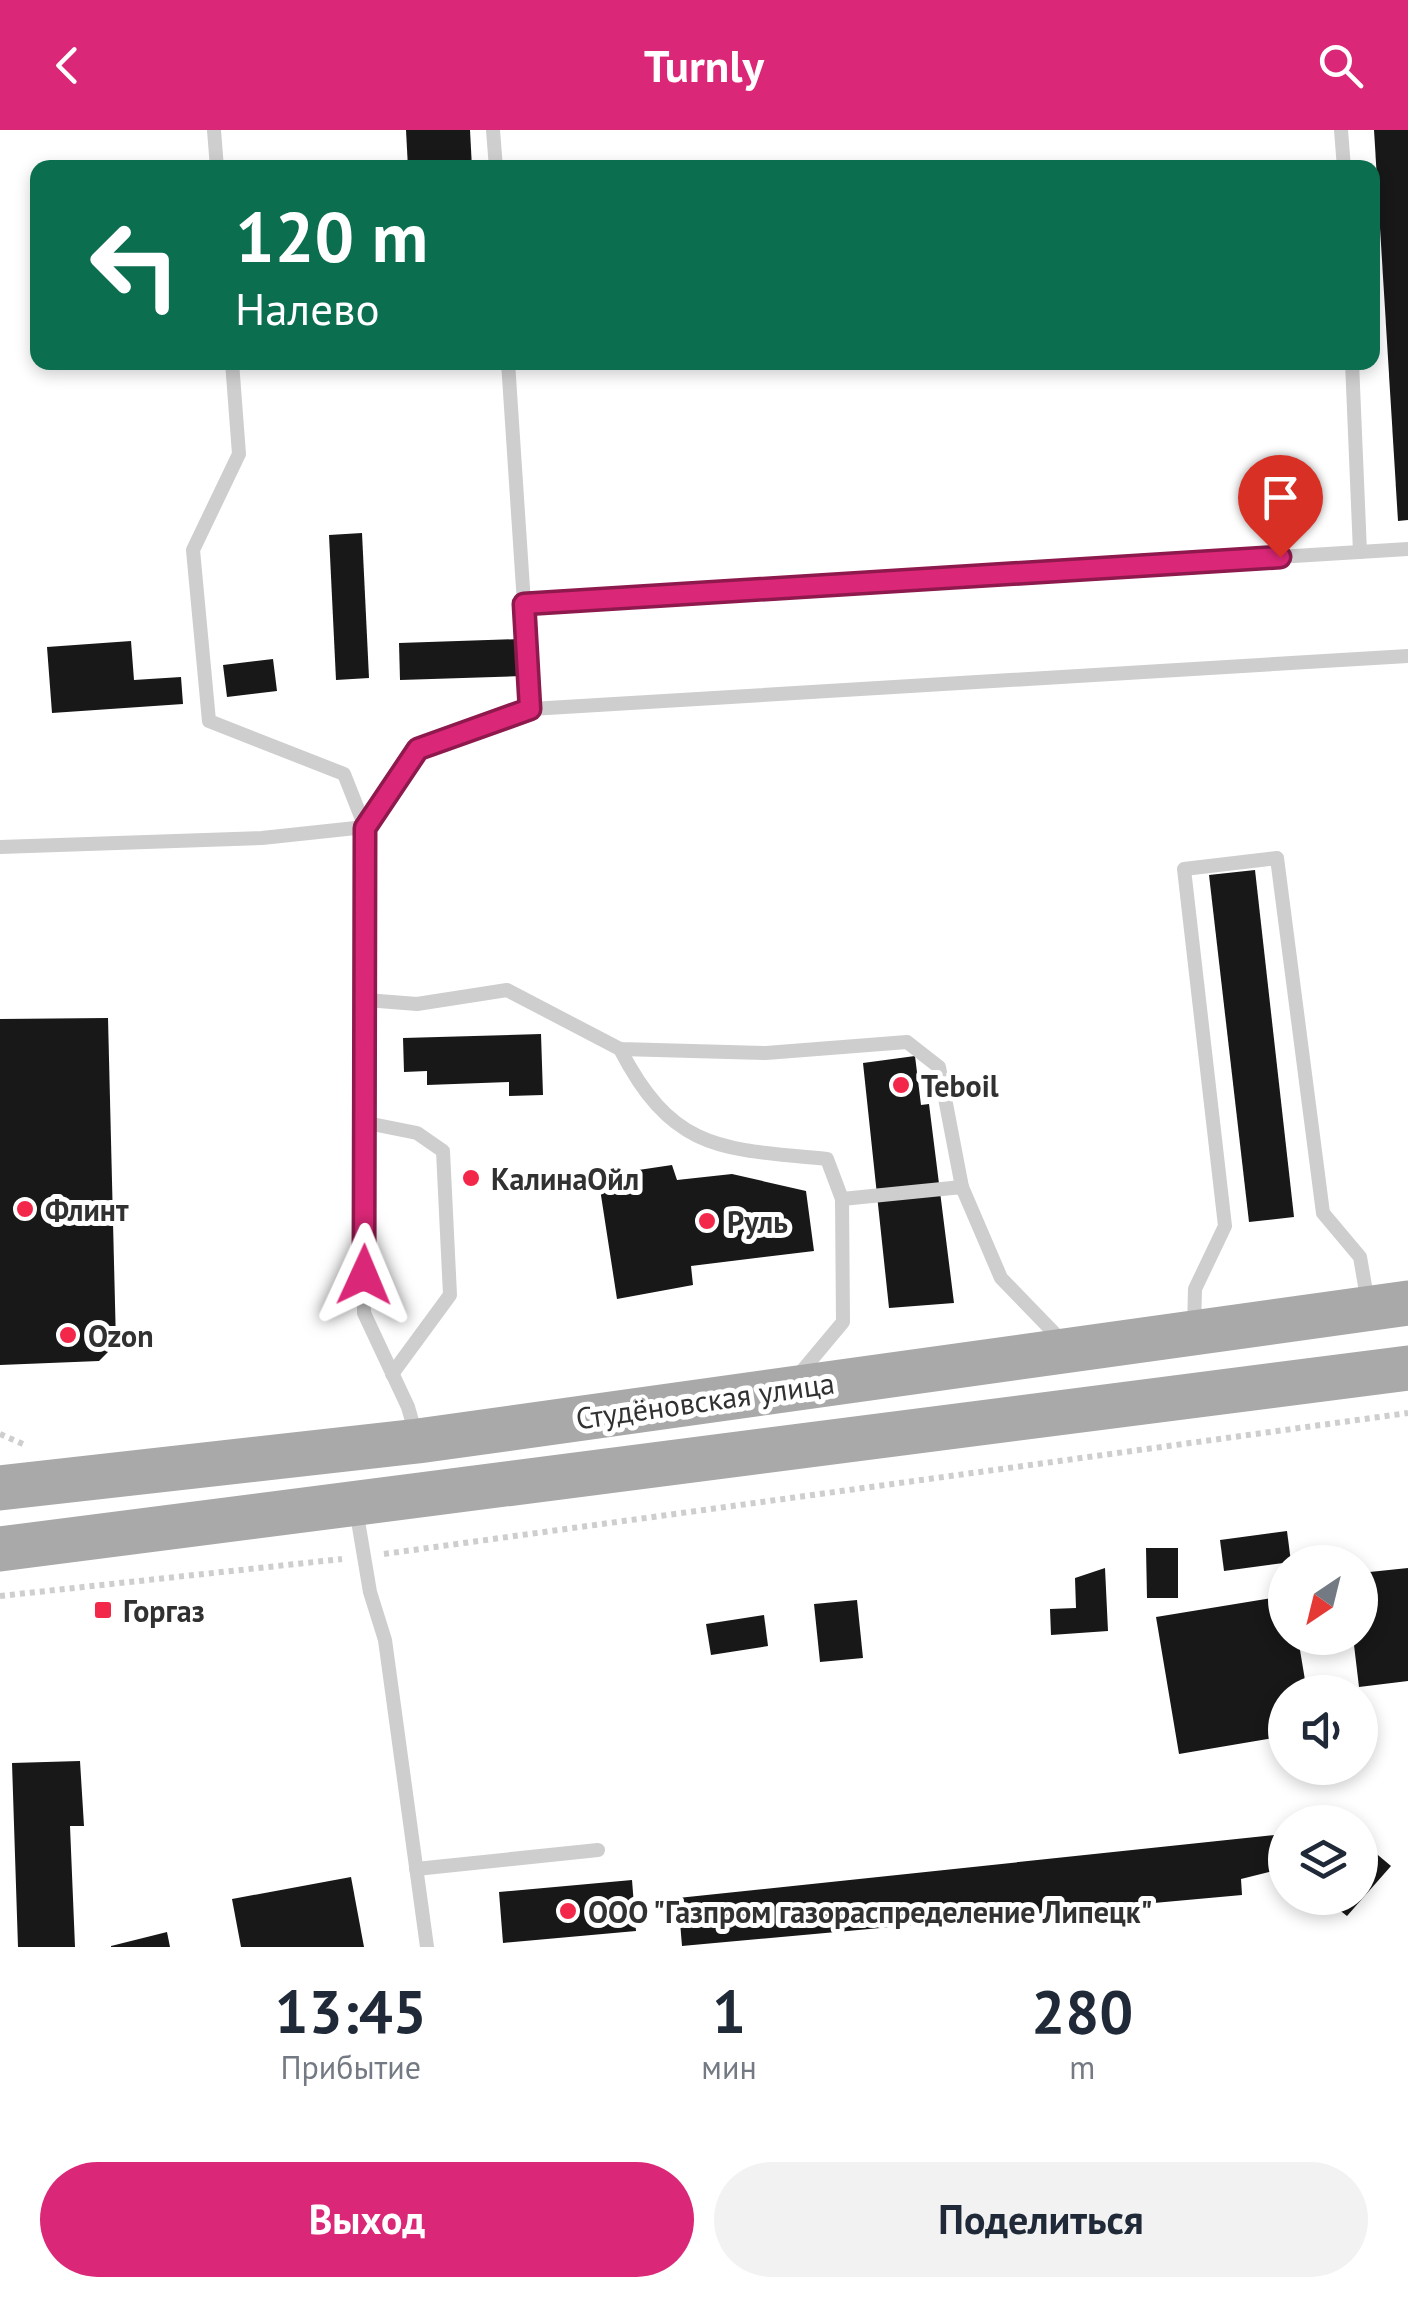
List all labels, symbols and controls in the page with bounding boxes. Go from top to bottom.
text: Turnly [644,36,764,94]
icon: back [40,38,95,93]
icon: search [1313,38,1368,93]
text: 120 m [235,191,428,281]
icon: left [70,200,200,330]
text: Налево [235,279,380,337]
pin [1238,455,1323,558]
icon: arrive [1253,470,1308,525]
place label: Teboil [921,1066,999,1105]
marker: Teboil [890,1074,912,1096]
place label: КалинаОйл [491,1159,639,1198]
marker: КалинаОйл [460,1167,482,1189]
place label: Флинт [45,1190,129,1229]
marker: Флинт [14,1198,36,1220]
place label: Руль [727,1202,788,1241]
marker: Руль [696,1210,718,1232]
position arrow [312,1223,416,1327]
place label: Ozon [88,1316,154,1355]
marker: Ozon [57,1324,79,1346]
street label: Студёновская улица [573,1363,837,1437]
north arrow [1268,1545,1378,1655]
map controls [1268,1545,1378,1915]
place label: Горгаз [123,1591,205,1630]
marker: Горгаз [92,1599,114,1621]
button: sound [1268,1675,1378,1785]
button: layers [1268,1805,1378,1915]
place label: ООО "Газпром газораспределение Липецк" [588,1892,1153,1931]
marker: ООО "Газпром газораспределение Липецк" [557,1900,579,1922]
text: 13:45 [275,1972,427,2050]
text: 1 [712,1972,746,2050]
text: 280 [1031,1972,1133,2050]
text: Прибытие [280,2046,421,2088]
text: мин [701,2046,757,2088]
text: m [1069,2046,1095,2088]
button: Выход [40,2162,694,2277]
button: Поделиться [714,2162,1368,2277]

